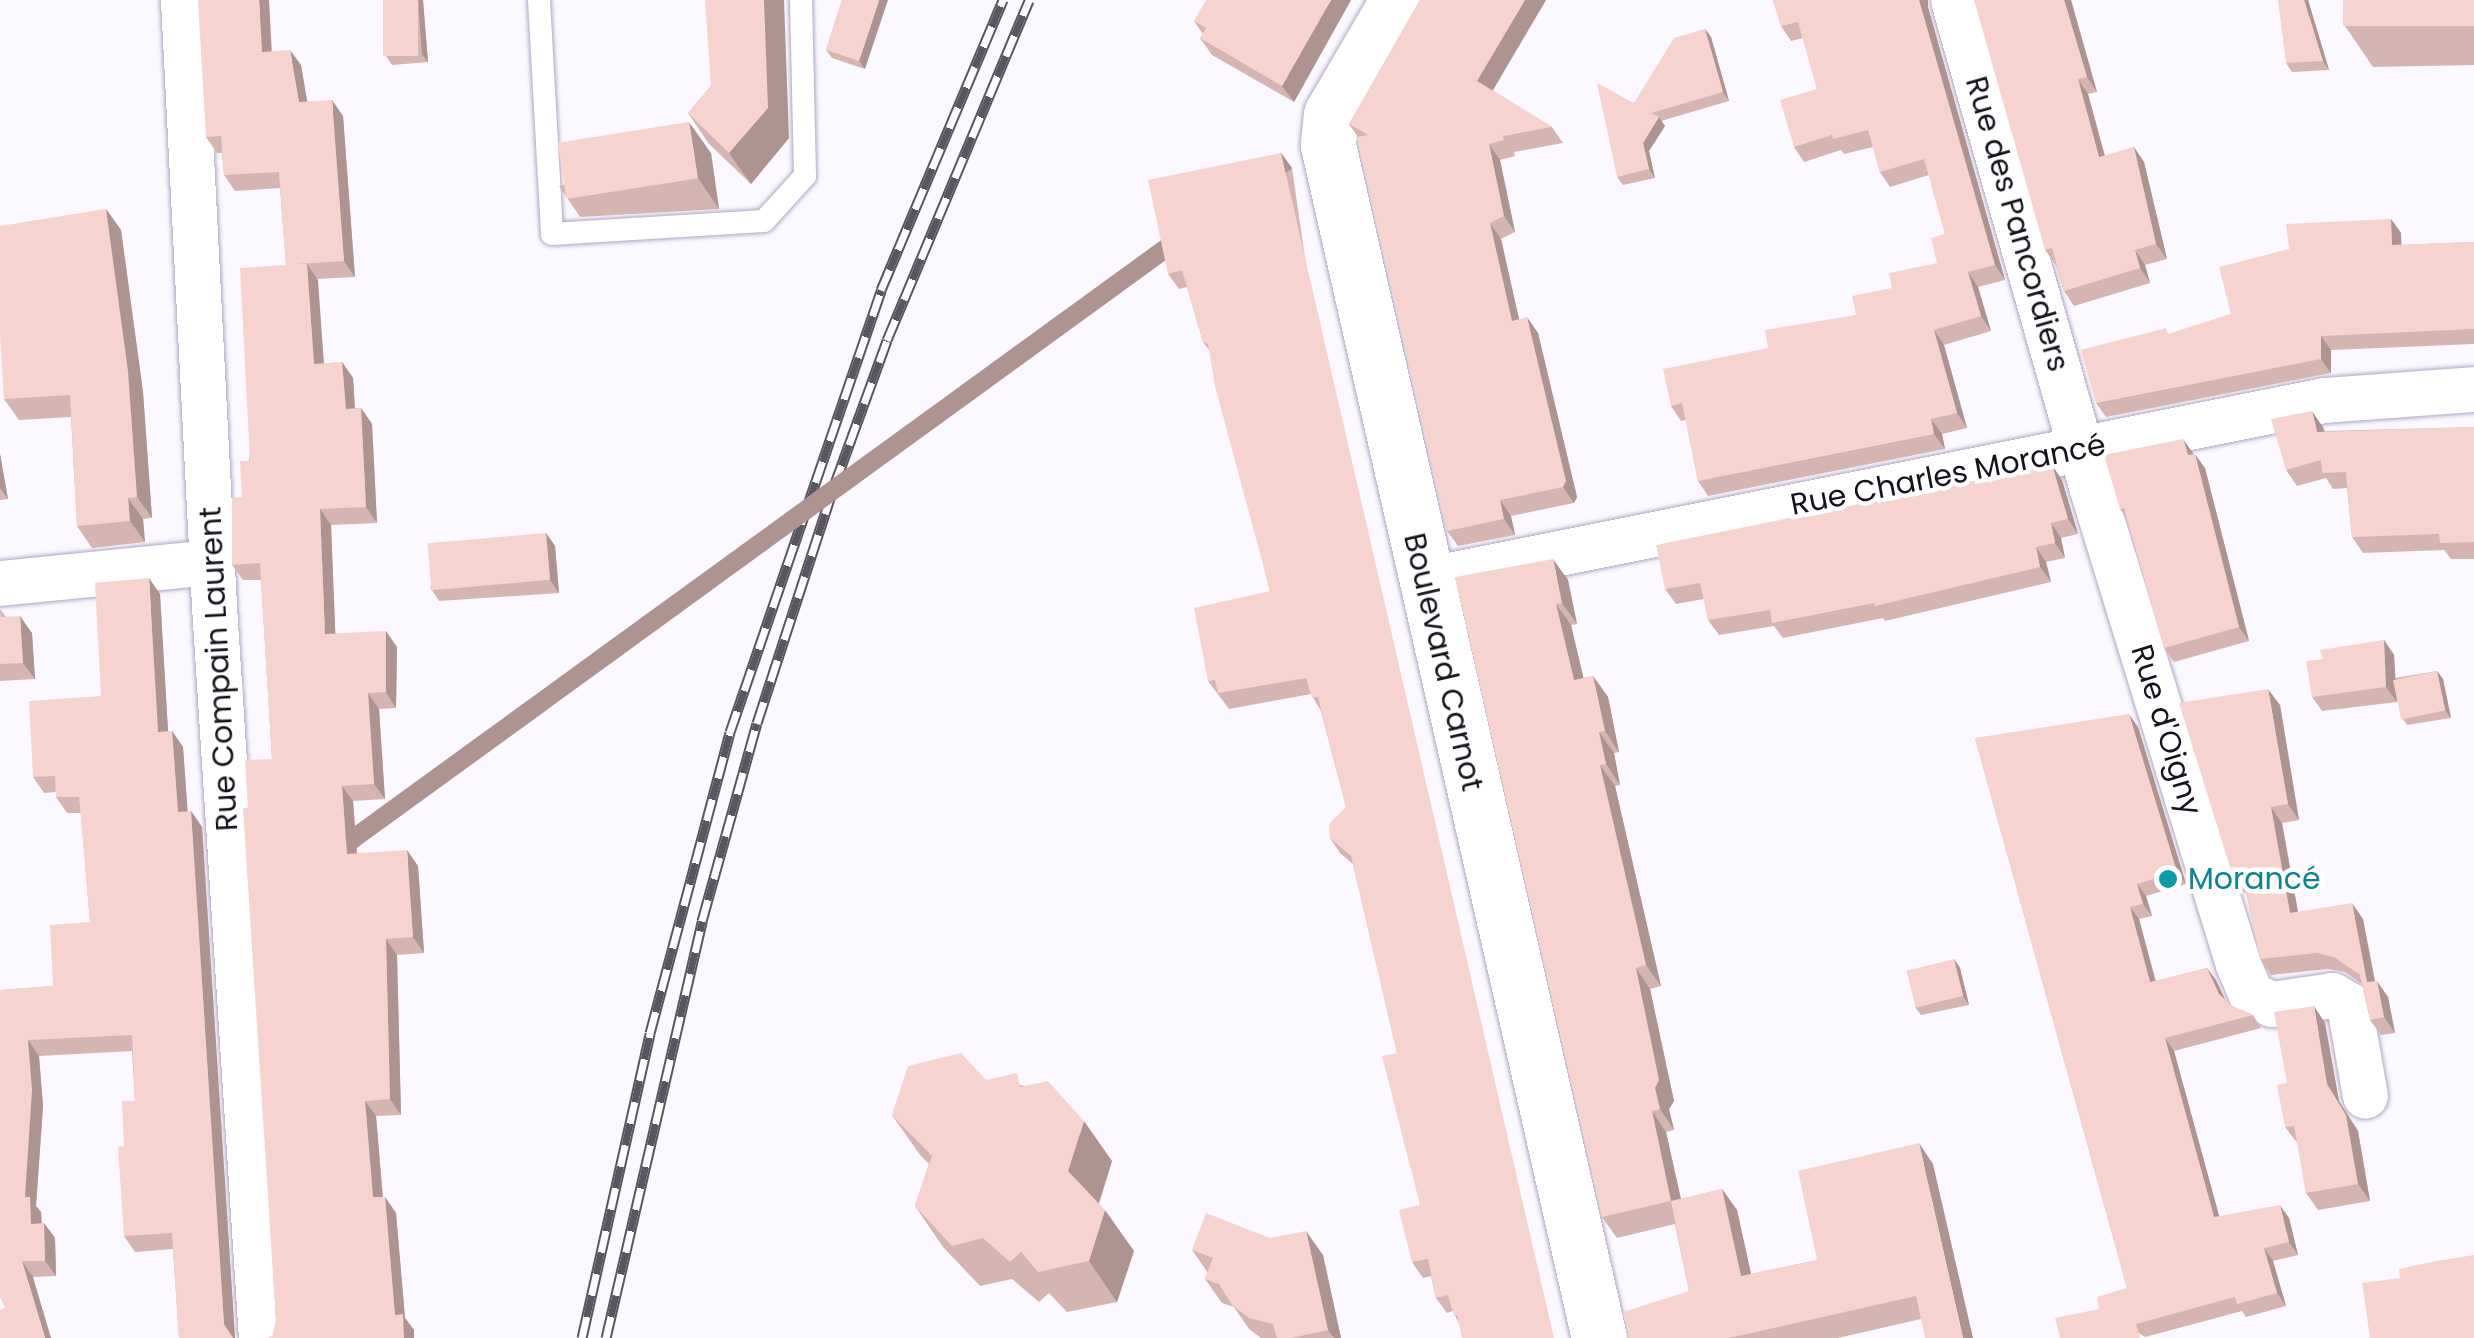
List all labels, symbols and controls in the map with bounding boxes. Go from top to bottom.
street label: Rue des Pancordiers [1958,72,2076,376]
street label: Rue Charles Morancé [1787,427,2109,523]
street label: Rue Compain Laurent [193,506,245,832]
street label: Boulevard Carnot [1396,530,1490,794]
street label: Rue d'Oigny [2123,640,2209,820]
place label: Morancé [2188,861,2321,897]
marker: Morancé [2157,868,2179,890]

